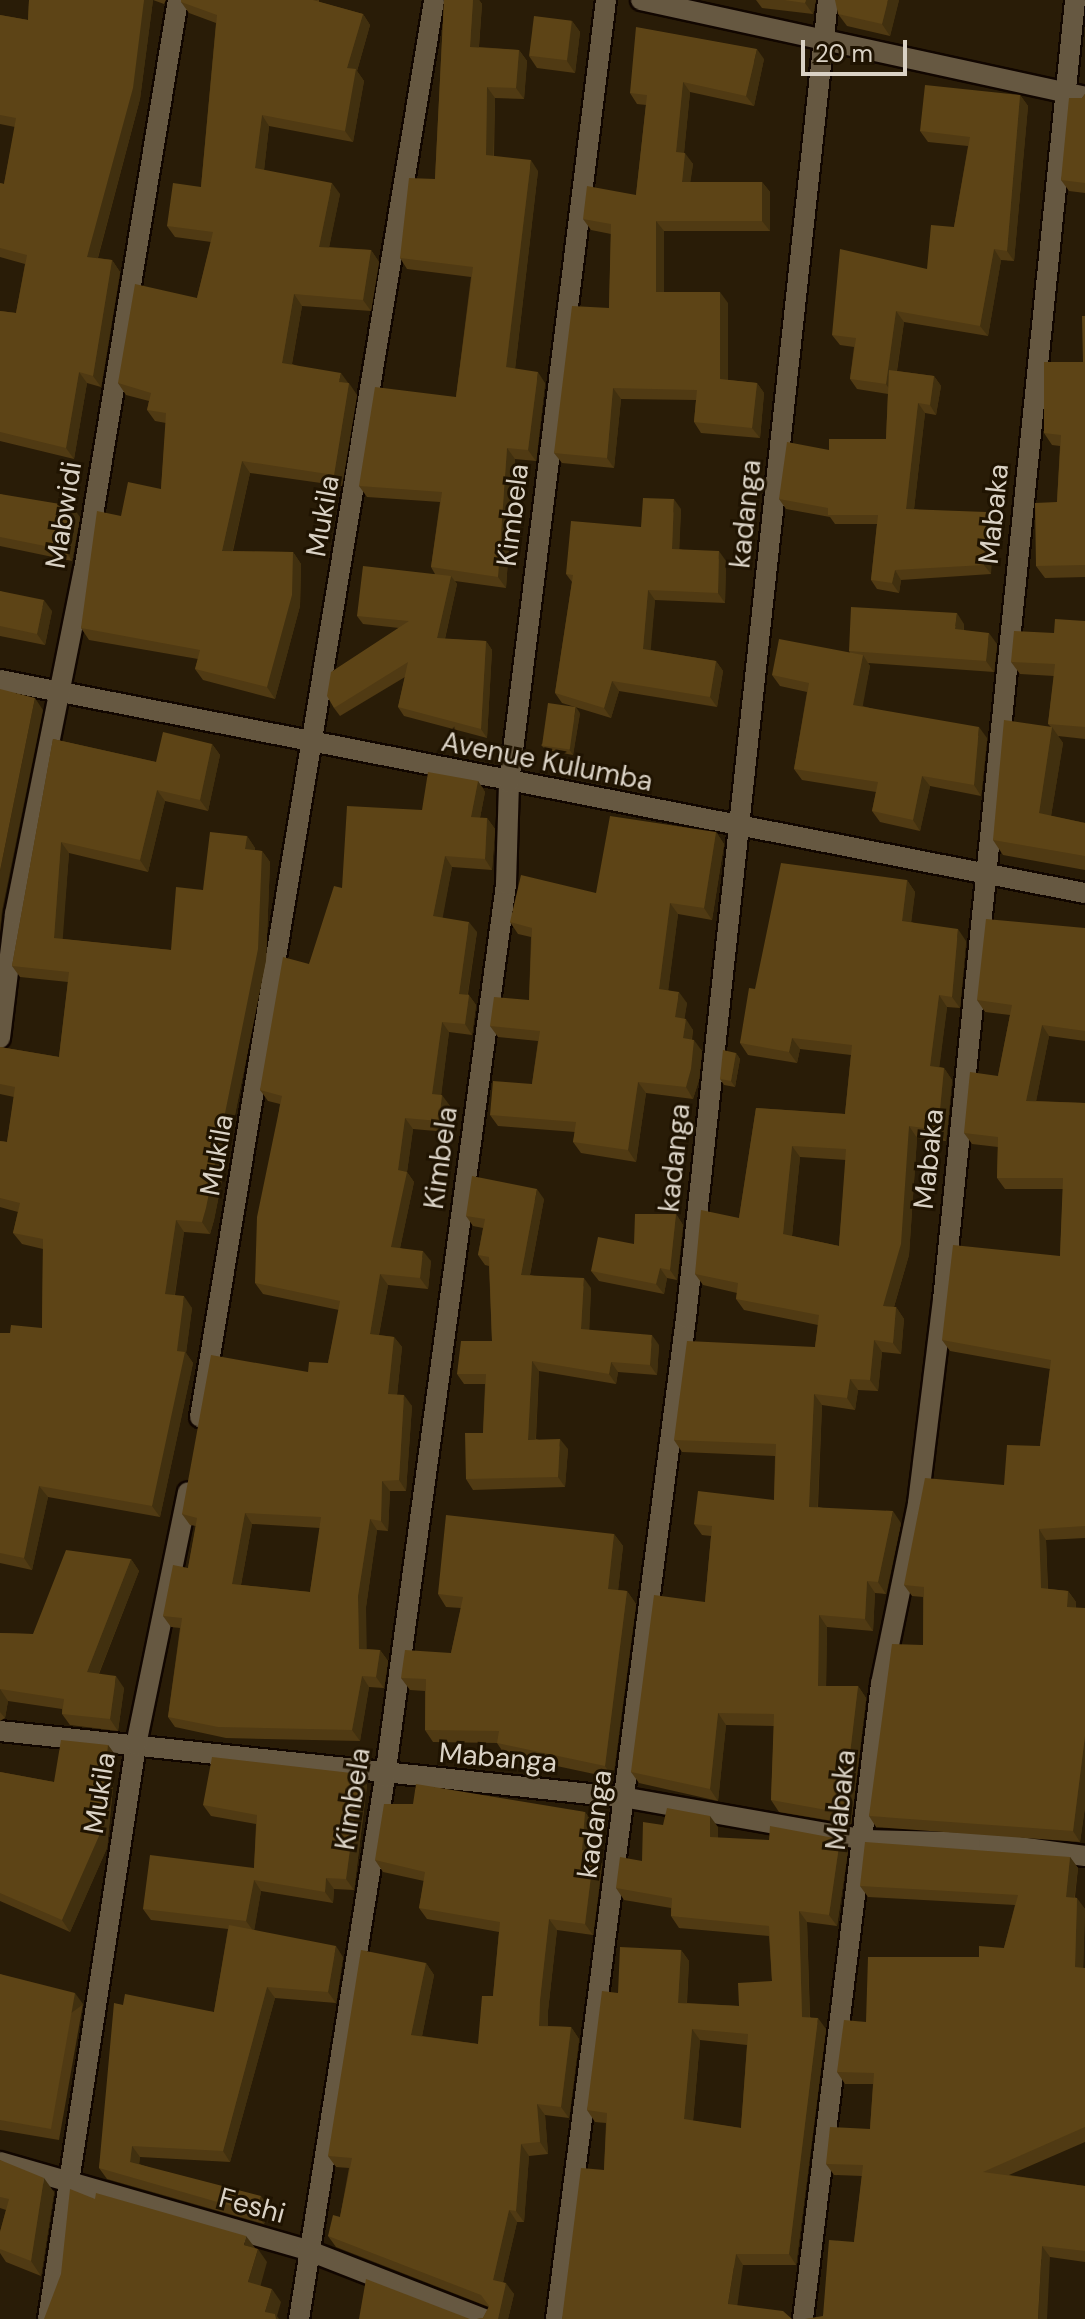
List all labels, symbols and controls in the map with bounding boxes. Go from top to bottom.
scale bar [805,24,911,74]
text: 20 m [815,38,873,69]
street label: kadanga [724,458,768,570]
street label: Mabwidi [39,459,89,571]
street label: Kimbela [490,462,536,568]
street label: Mabaka [972,462,1016,566]
street label: Mukila [299,473,347,559]
street label: Avenue Kulumba [439,725,655,799]
street label: kadanga [653,1102,697,1214]
street label: Kimbela [417,1105,465,1211]
street label: Mabaka [907,1107,951,1211]
street label: Mukila [193,1112,241,1198]
street label: Mabanga [438,1736,558,1780]
street label: Kimbela [328,1746,378,1852]
street label: Mabaka [819,1748,863,1852]
street label: Mukila [77,1750,123,1836]
street label: kadanga [571,1768,619,1880]
street label: Feshi [215,2181,289,2231]

